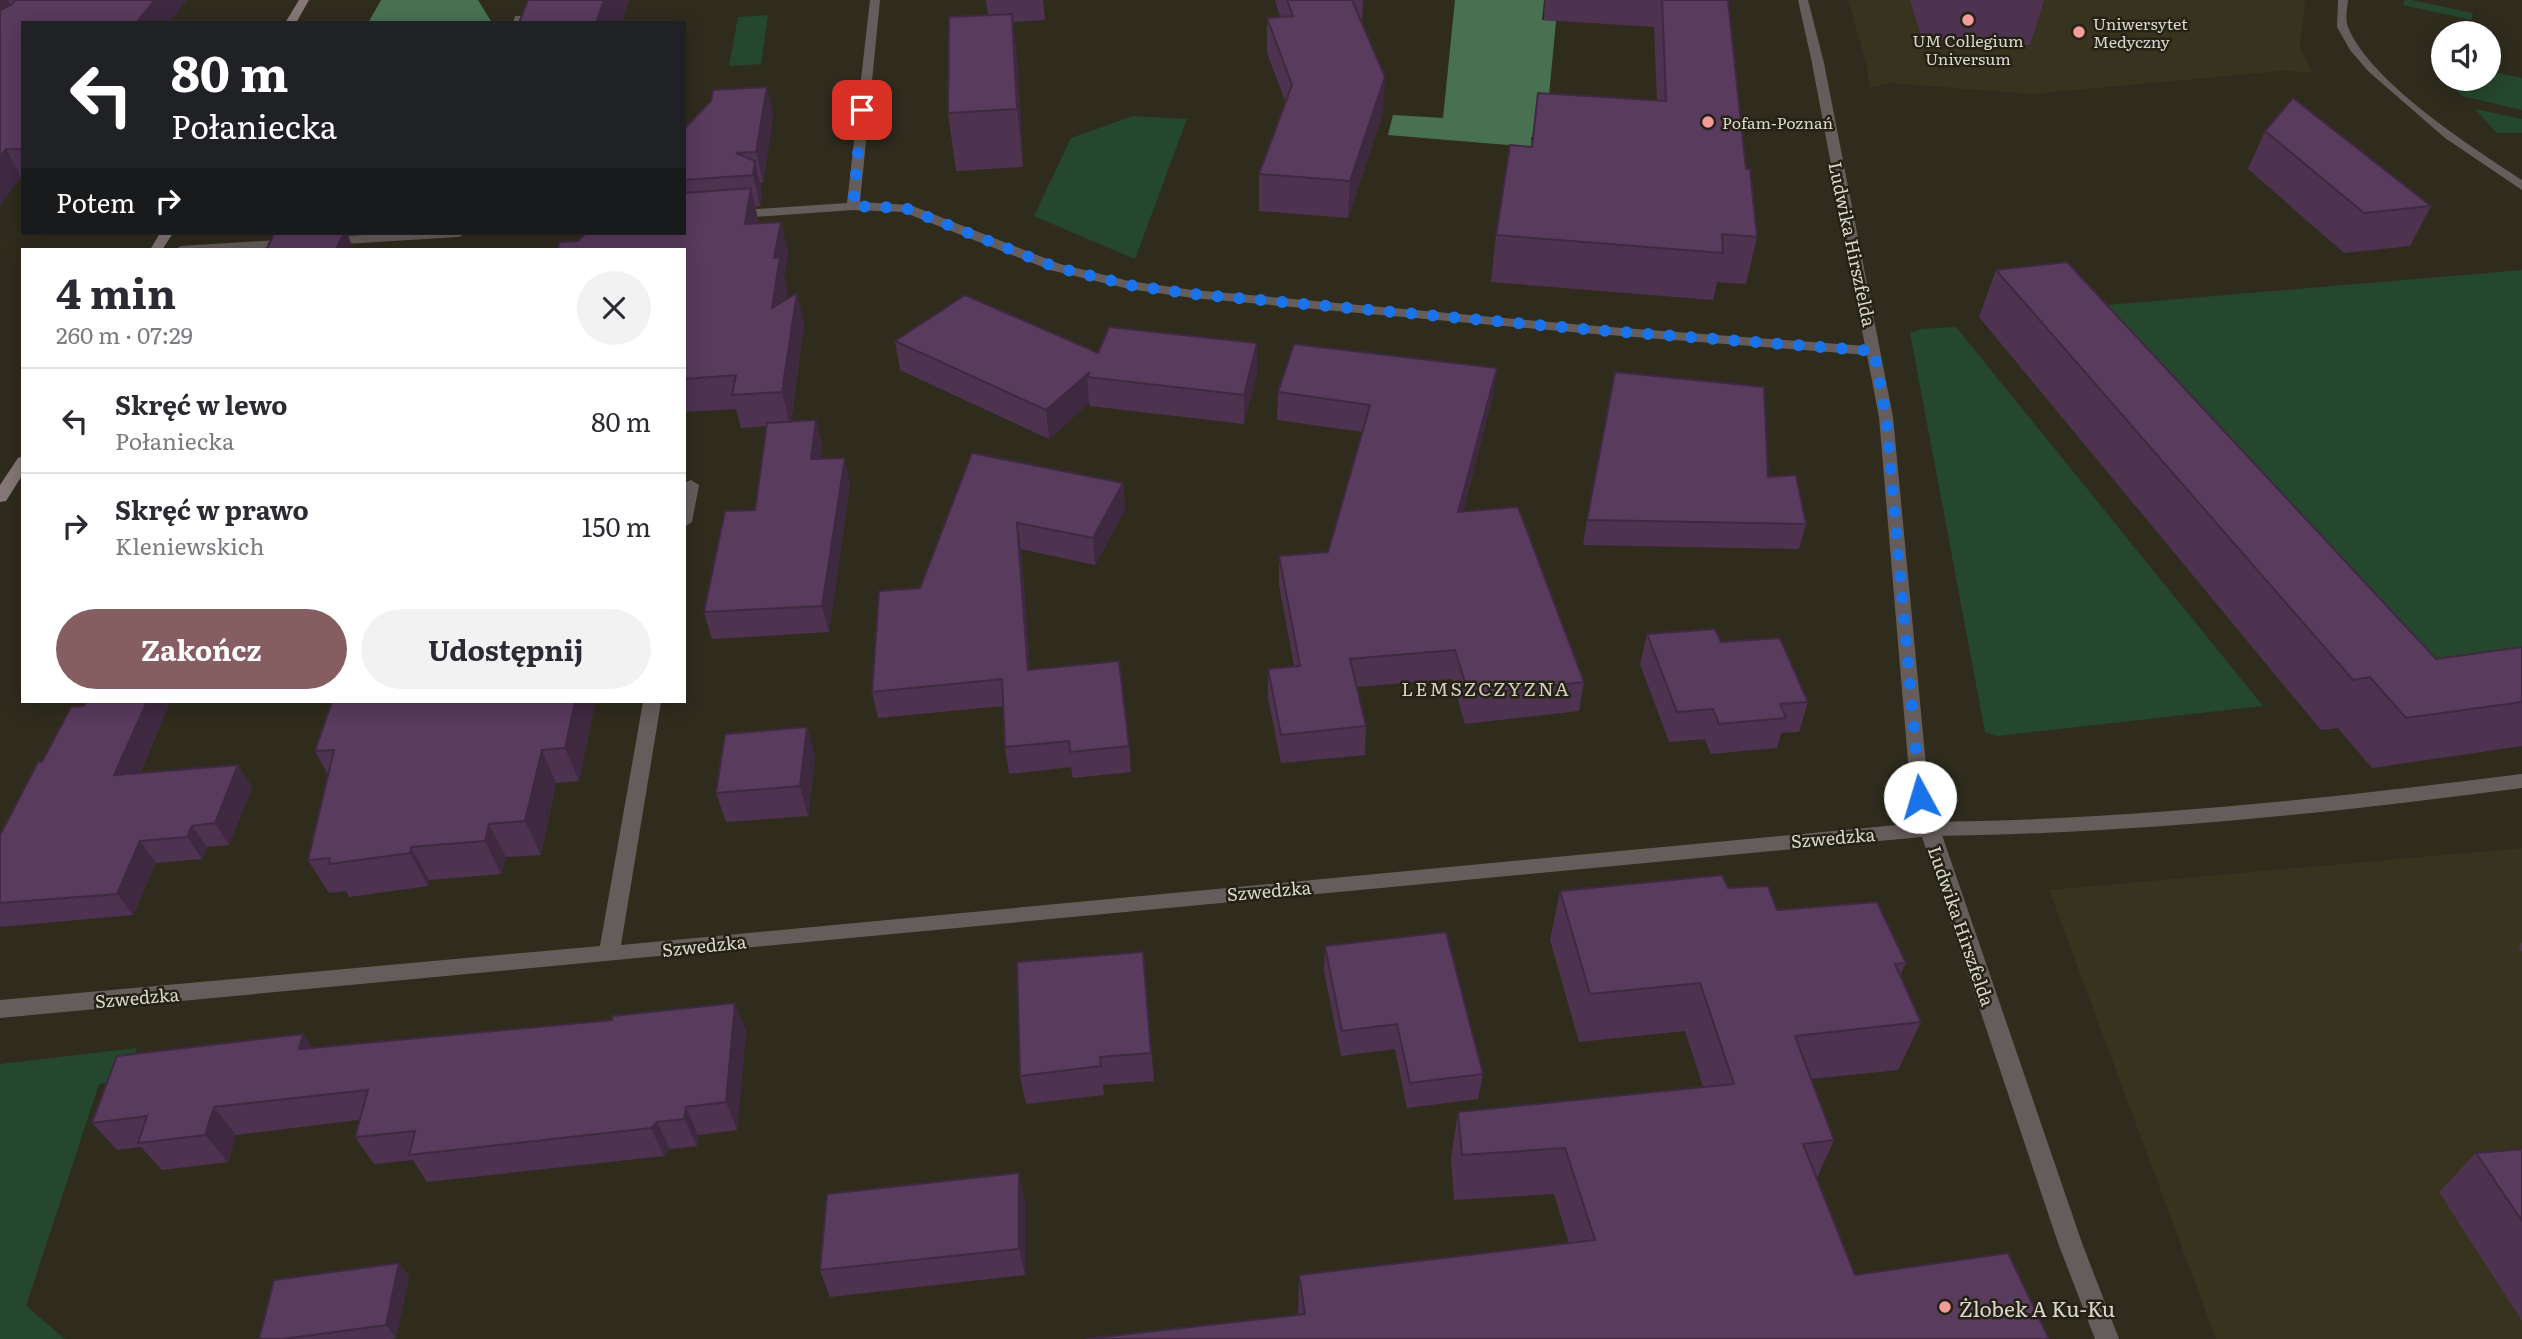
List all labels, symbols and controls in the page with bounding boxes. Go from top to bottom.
place label: Uniwersytet Medyczny [2093,11,2188,53]
marker: UM Collegium Universum [1960,12,1976,28]
map controls [2431,21,2501,91]
button: sound [2431,21,2501,91]
marker: Uniwersytet Medyczny [2071,24,2087,40]
place label: UM Collegium Universum [1912,28,2024,70]
text: 80 m [171,34,289,107]
icon: left [56,49,147,140]
pin [832,80,892,140]
icon: arrive [843,91,881,129]
text: Połaniecka [171,101,337,149]
place label: Pofam-Poznań [1722,110,1833,134]
marker: Pofam-Poznań [1700,114,1716,130]
street label: Ludwika Hirszfelda [1822,159,1884,329]
text: Potem [56,182,135,221]
icon: right [149,182,187,220]
text: 4 min [56,260,176,322]
button: close [577,271,651,345]
text: 260 m · 07:29 [56,317,193,351]
text: Skręć w lewo [115,384,288,423]
text: 80 m [591,401,651,440]
icon: left [56,402,94,440]
text: Połaniecka [115,423,234,457]
text: Skręć w prawo [115,489,309,528]
text: 150 m [582,506,651,545]
icon: right [56,507,94,545]
text: Kleniewskich [115,528,264,562]
button: Zakończ [56,609,347,689]
button: Udostępnij [361,609,651,689]
district label: LEMSZCZYZNA [1401,674,1571,702]
position arrow [1883,760,1957,834]
street label: Szwedzka [1790,820,1877,854]
street label: Ludwika Hirszfelda [1922,842,2002,1010]
street label: Szwedzka [1226,873,1313,907]
street label: Szwedzka [661,927,748,963]
street label: Szwedzka [94,980,181,1014]
place label: Żlobek A Ku-Ku [1959,1292,2115,1323]
marker: Żlobek A Ku-Ku [1937,1299,1953,1315]

